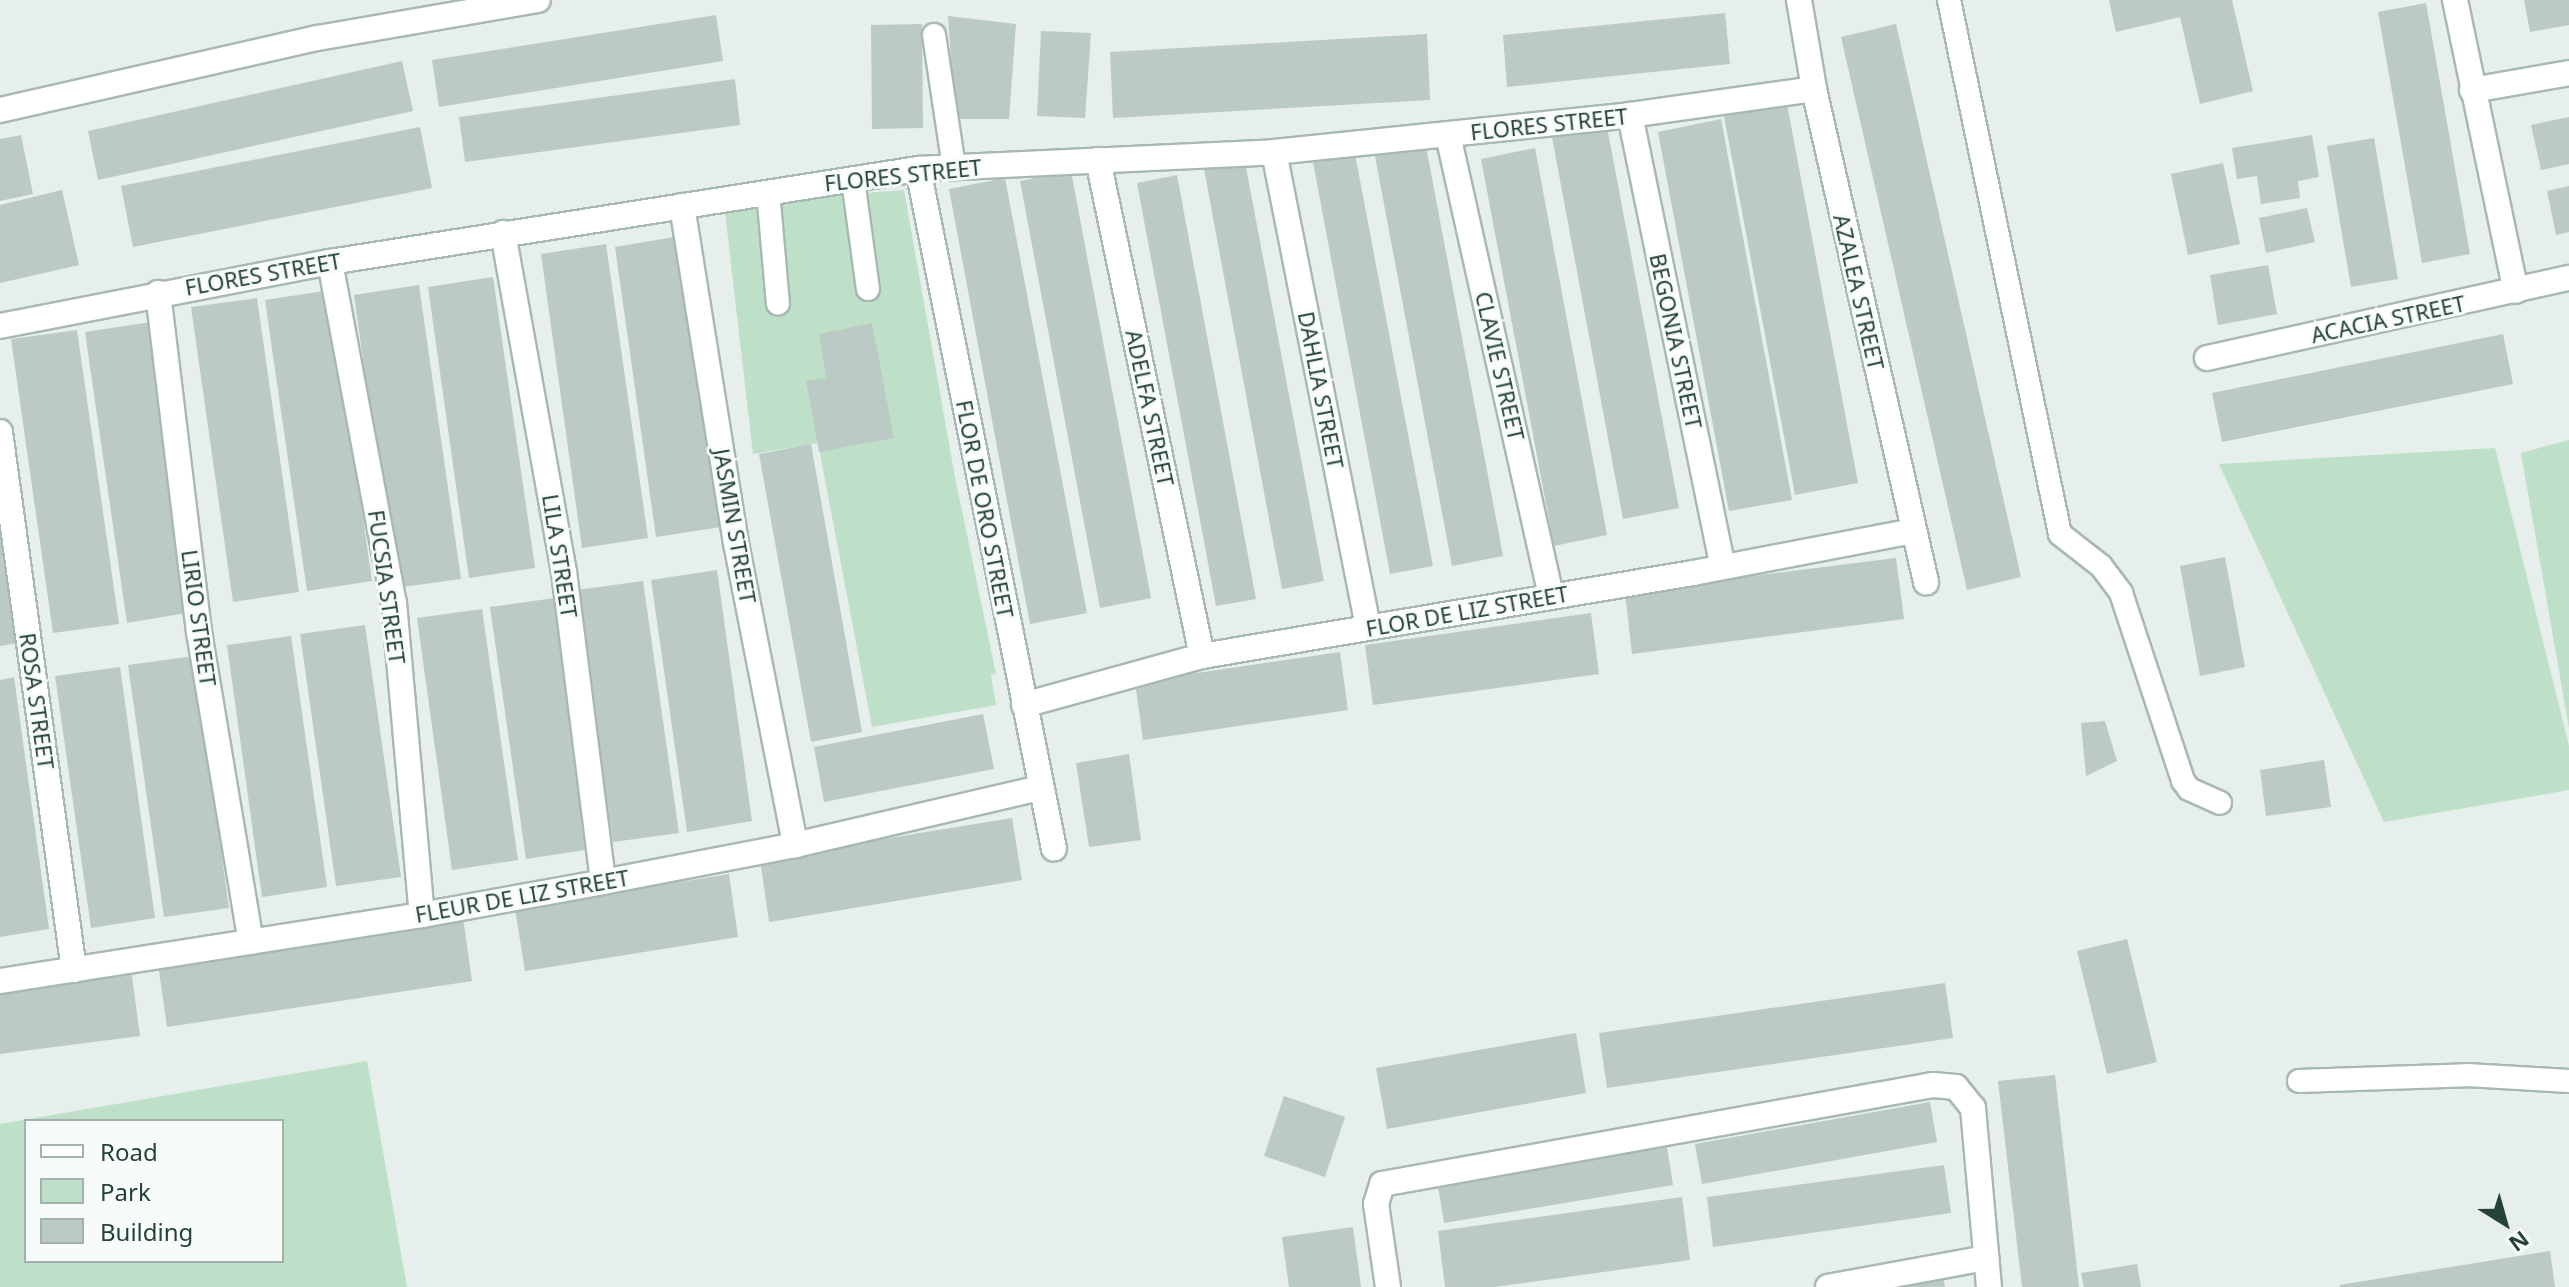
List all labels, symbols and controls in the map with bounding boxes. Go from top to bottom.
street label: FLORES STREET [1469,103,1629,145]
street label: FLORES STREET [823,154,983,196]
street label: AZALEA STREET [1828,212,1890,372]
street label: FLORES STREET [183,247,343,301]
street label: BEGONIA STREET [1645,251,1707,431]
street label: CLAVIE STREET [1470,289,1530,443]
street label: ACACIA STREET [2308,290,2468,348]
street label: DAHLIA STREET [1293,309,1349,471]
street label: ADELFA STREET [1121,327,1179,489]
street label: FLOR DE ORO STREET [951,398,1019,620]
street label: JASMIN STREET [708,447,762,605]
street label: LILA STREET [537,492,583,620]
street label: FUCSIA STREET [363,508,411,666]
street label: LIRIO STREET [176,548,222,688]
street label: FLOR DE LIZ STREET [1364,580,1570,642]
street label: ROSA STREET [14,631,60,771]
street label: FLEUR DE LIZ STREET [413,864,631,928]
legend [24,1119,284,1263]
text: Road [100,1135,158,1168]
text: Park [100,1175,151,1208]
north arrow [2465,1183,2545,1263]
text: Building [100,1215,193,1248]
text: N [2503,1225,2536,1260]

